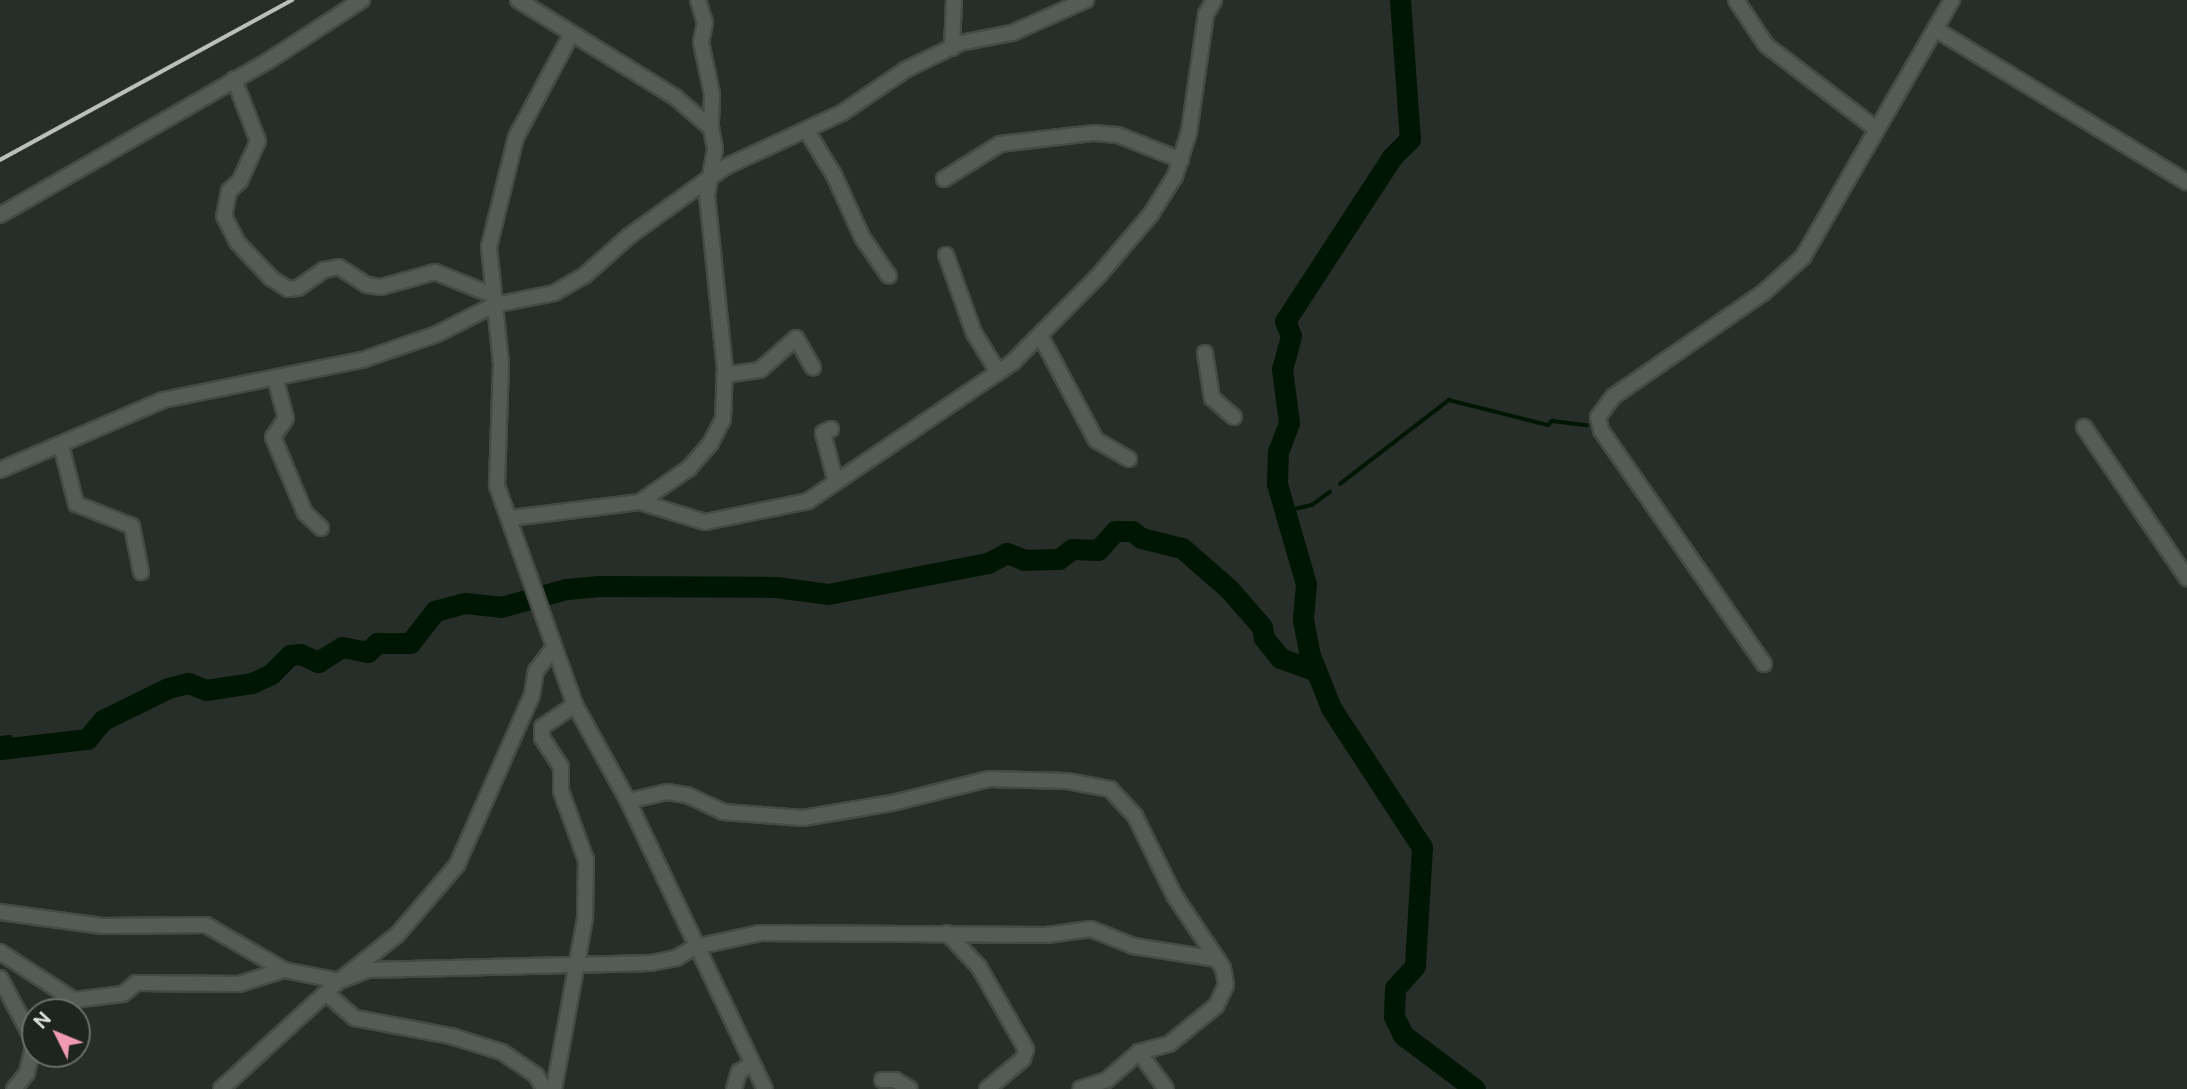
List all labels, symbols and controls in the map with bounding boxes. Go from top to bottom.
north arrow [21,998,91,1068]
text: N [29,1007,55,1033]

